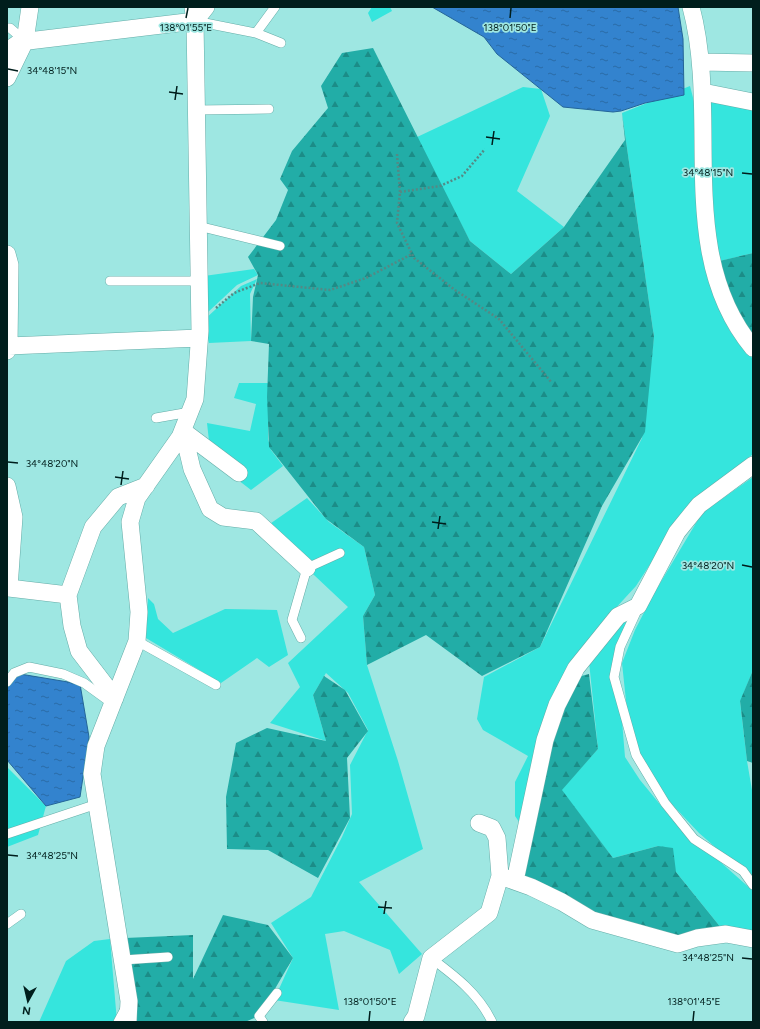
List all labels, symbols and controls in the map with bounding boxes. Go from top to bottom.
text: 138°01'55"E [160,21,212,34]
text: 138°01'50"E [483,21,537,34]
text: 34°48'15"N [27,64,77,77]
text: 34°48'15"N [683,166,733,179]
text: 34°48'20"N [26,457,78,470]
text: 34°48'20"N [682,559,734,572]
text: 34°48'25"N [26,849,78,862]
text: 34°48'25"N [682,951,734,964]
north arrow [8,981,48,1021]
text: 138°01'50"E [343,995,397,1008]
text: 138°01'45"E [667,995,721,1008]
text: N [22,1003,32,1017]

